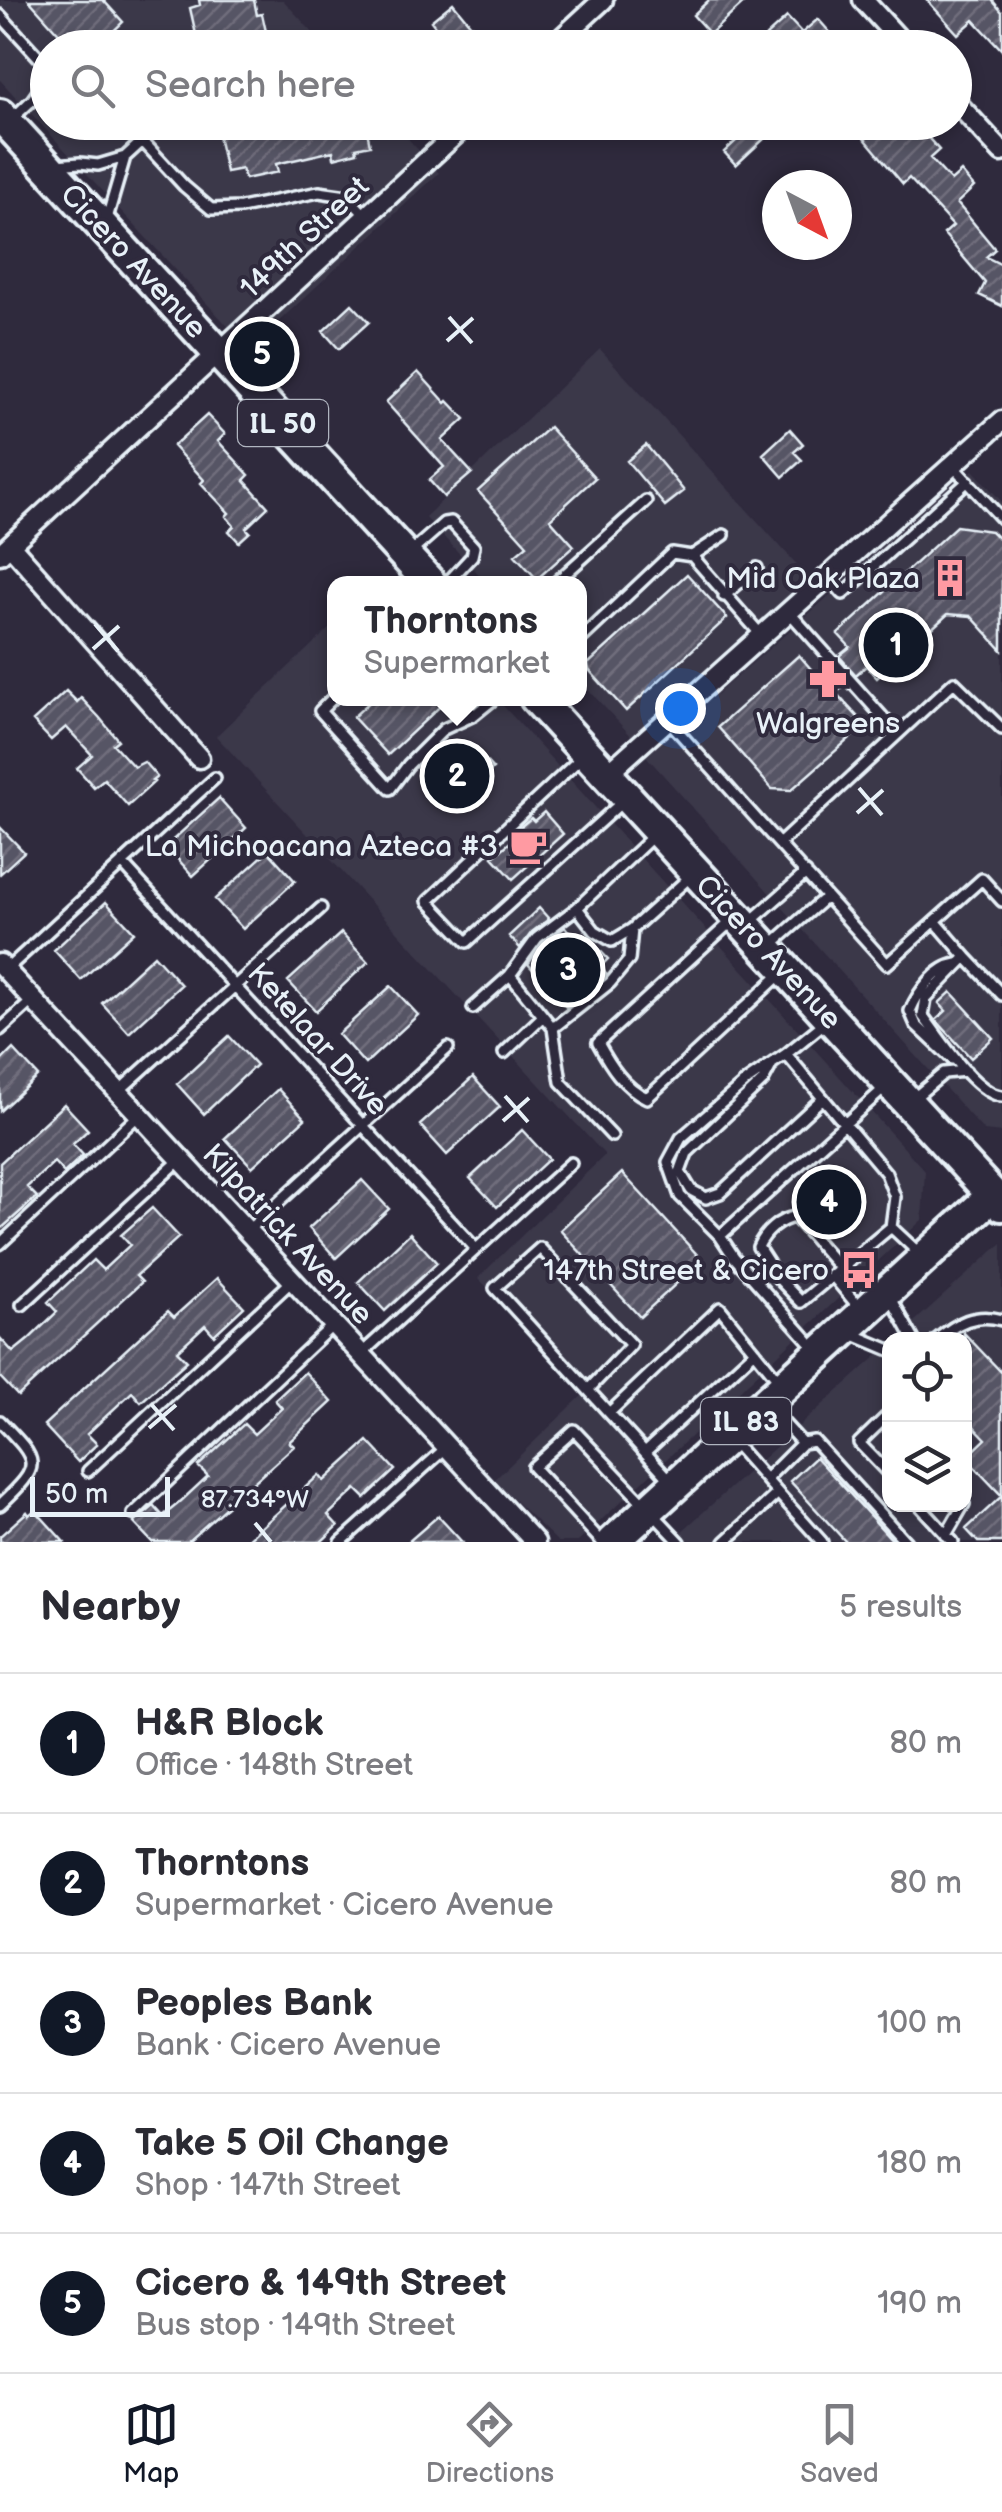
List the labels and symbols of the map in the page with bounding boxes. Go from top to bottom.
street label: 149th Street [233,169,377,306]
north arrow [762,170,852,260]
street label: Cicero Avenue [53,177,214,346]
pin: 5 [230,316,294,392]
road number: IL 50 [238,400,328,446]
building icon: Mid Oak Plaza [929,557,971,599]
place label: Mid Oak Plaza [726,561,920,597]
pin: 1 [864,608,928,682]
pharmacy icon: Walgreens [807,658,849,700]
your location [655,683,706,734]
place label: Walgreens [756,706,900,742]
pin: 2 [424,738,490,814]
cafe icon: La Michoacana Azteca #3 [507,825,549,867]
place label: La Michoacana Azteca #3 [145,829,498,865]
street label: Cicero Avenue [688,868,849,1037]
pin: 3 [536,932,600,1008]
street label: Ketelaar Drive [239,956,395,1123]
street label: Kilpatrick Avenue [194,1137,380,1333]
pin: 4 [796,1164,862,1240]
bus stop icon: 147th Street & Cicero [838,1249,880,1291]
place label: 147th Street & Cicero [543,1253,829,1289]
road number: IL 83 [701,1398,791,1444]
scale bar [30,1472,170,1516]
text: 87.734°W [201,1484,309,1515]

